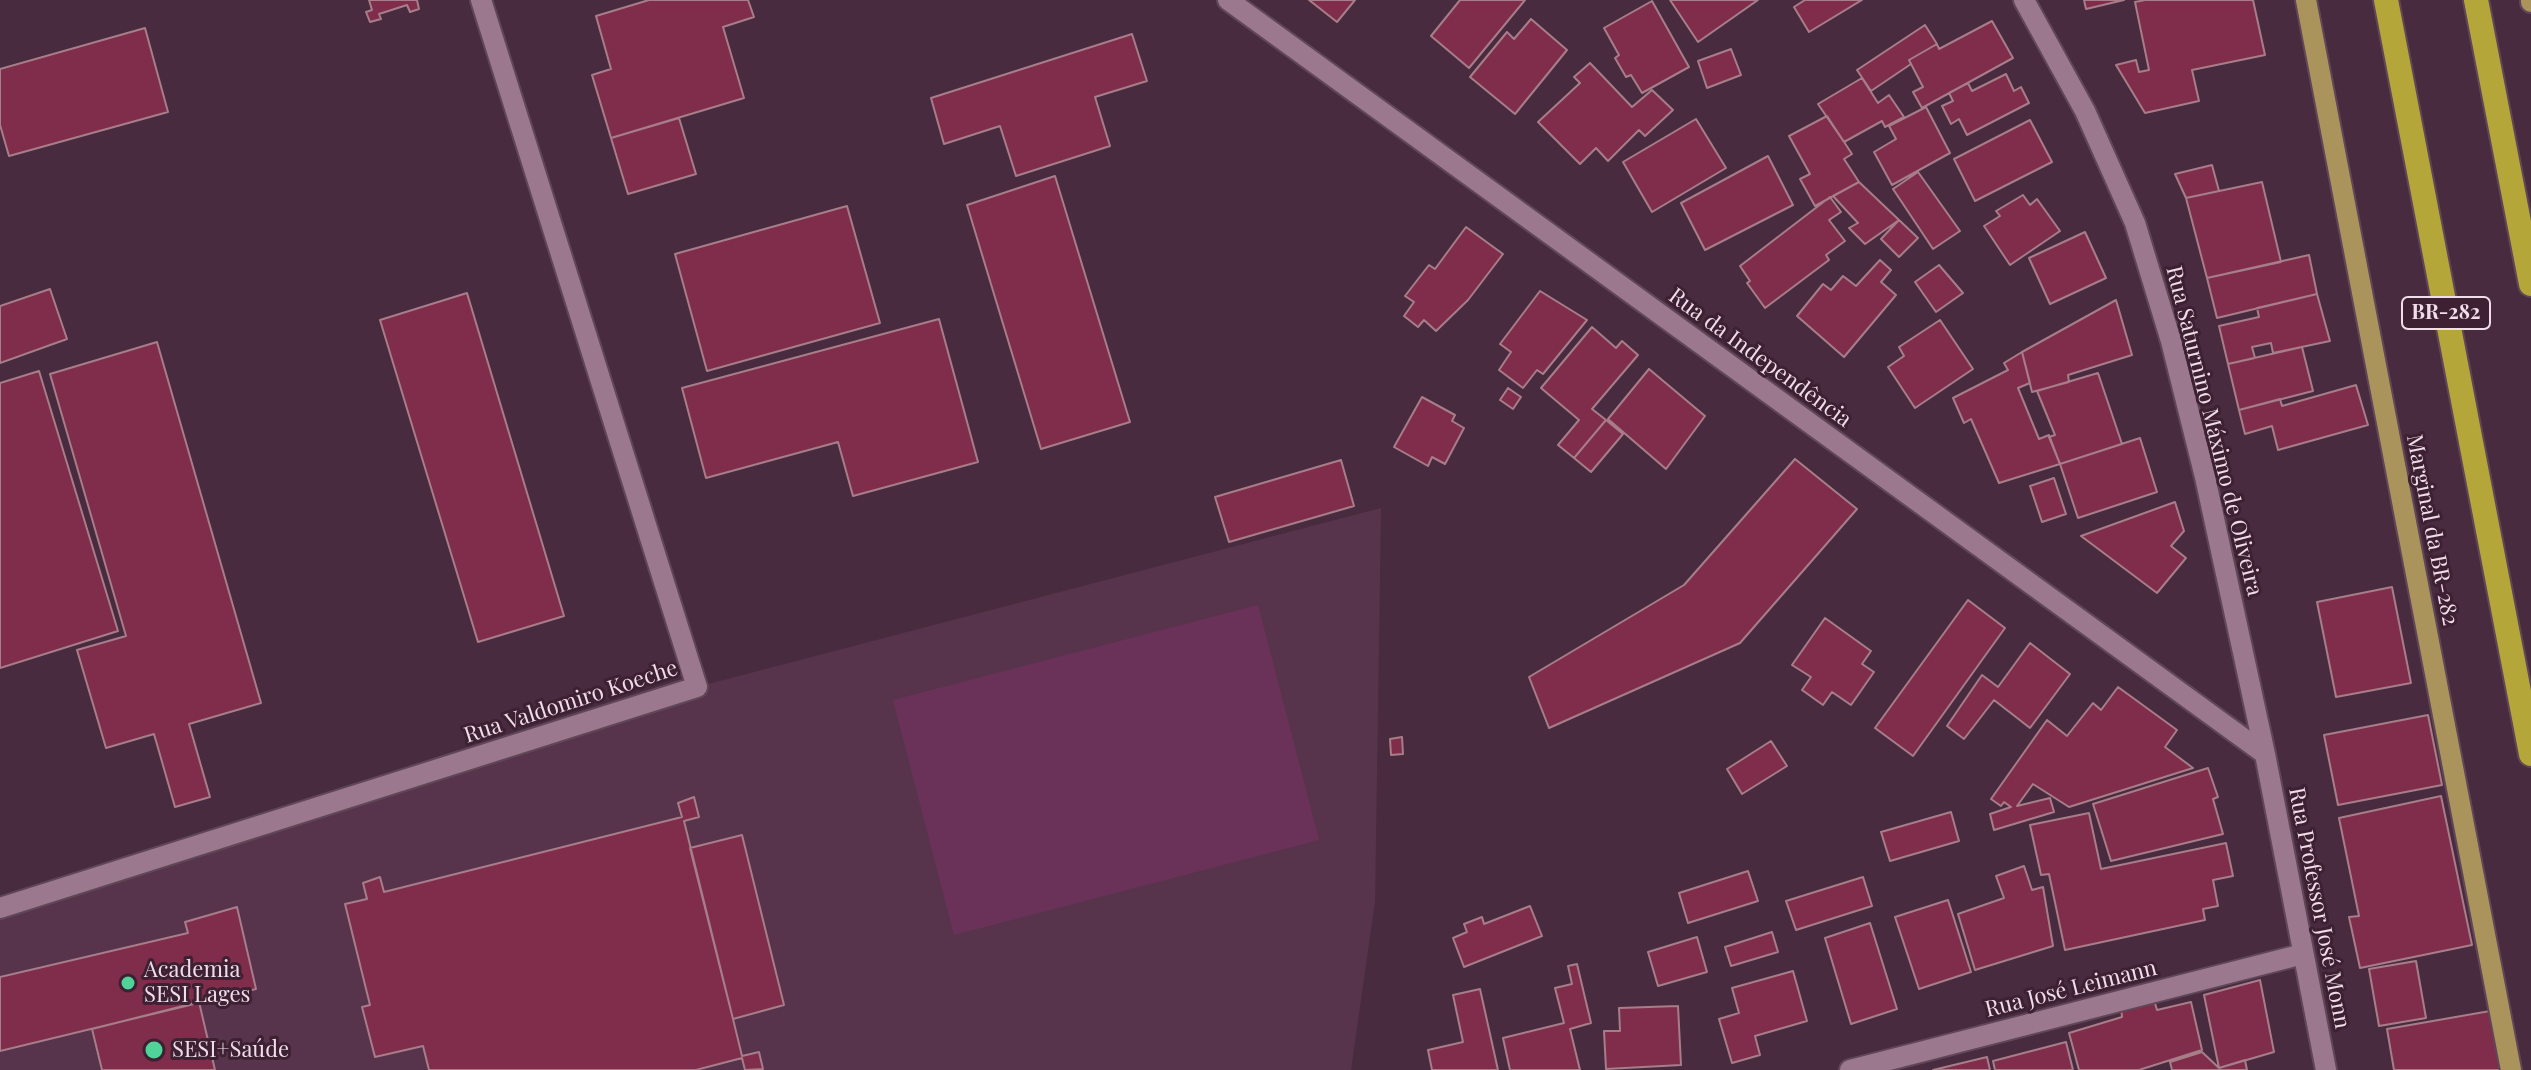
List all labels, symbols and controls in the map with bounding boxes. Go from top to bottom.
street label: Rua Saturnino Máximo de Oliveira [2160,263,2268,599]
street label: Rua da Independência [1663,283,1857,433]
road number: BR-282 [2402,297,2490,329]
street label: Marginal da BR-282 [2401,432,2463,628]
street label: Rua Valdomiro Koeche [461,655,681,749]
street label: Rua Professor José Monn [2283,785,2355,1031]
street label: Rua José Leimann [1982,955,2160,1023]
place label: Academia SESI Lages [144,957,250,1008]
marker: Academia SESI Lages [119,974,137,992]
place label: SESI+Saúde [172,1037,289,1063]
marker: SESI+Saúde [143,1039,165,1061]

